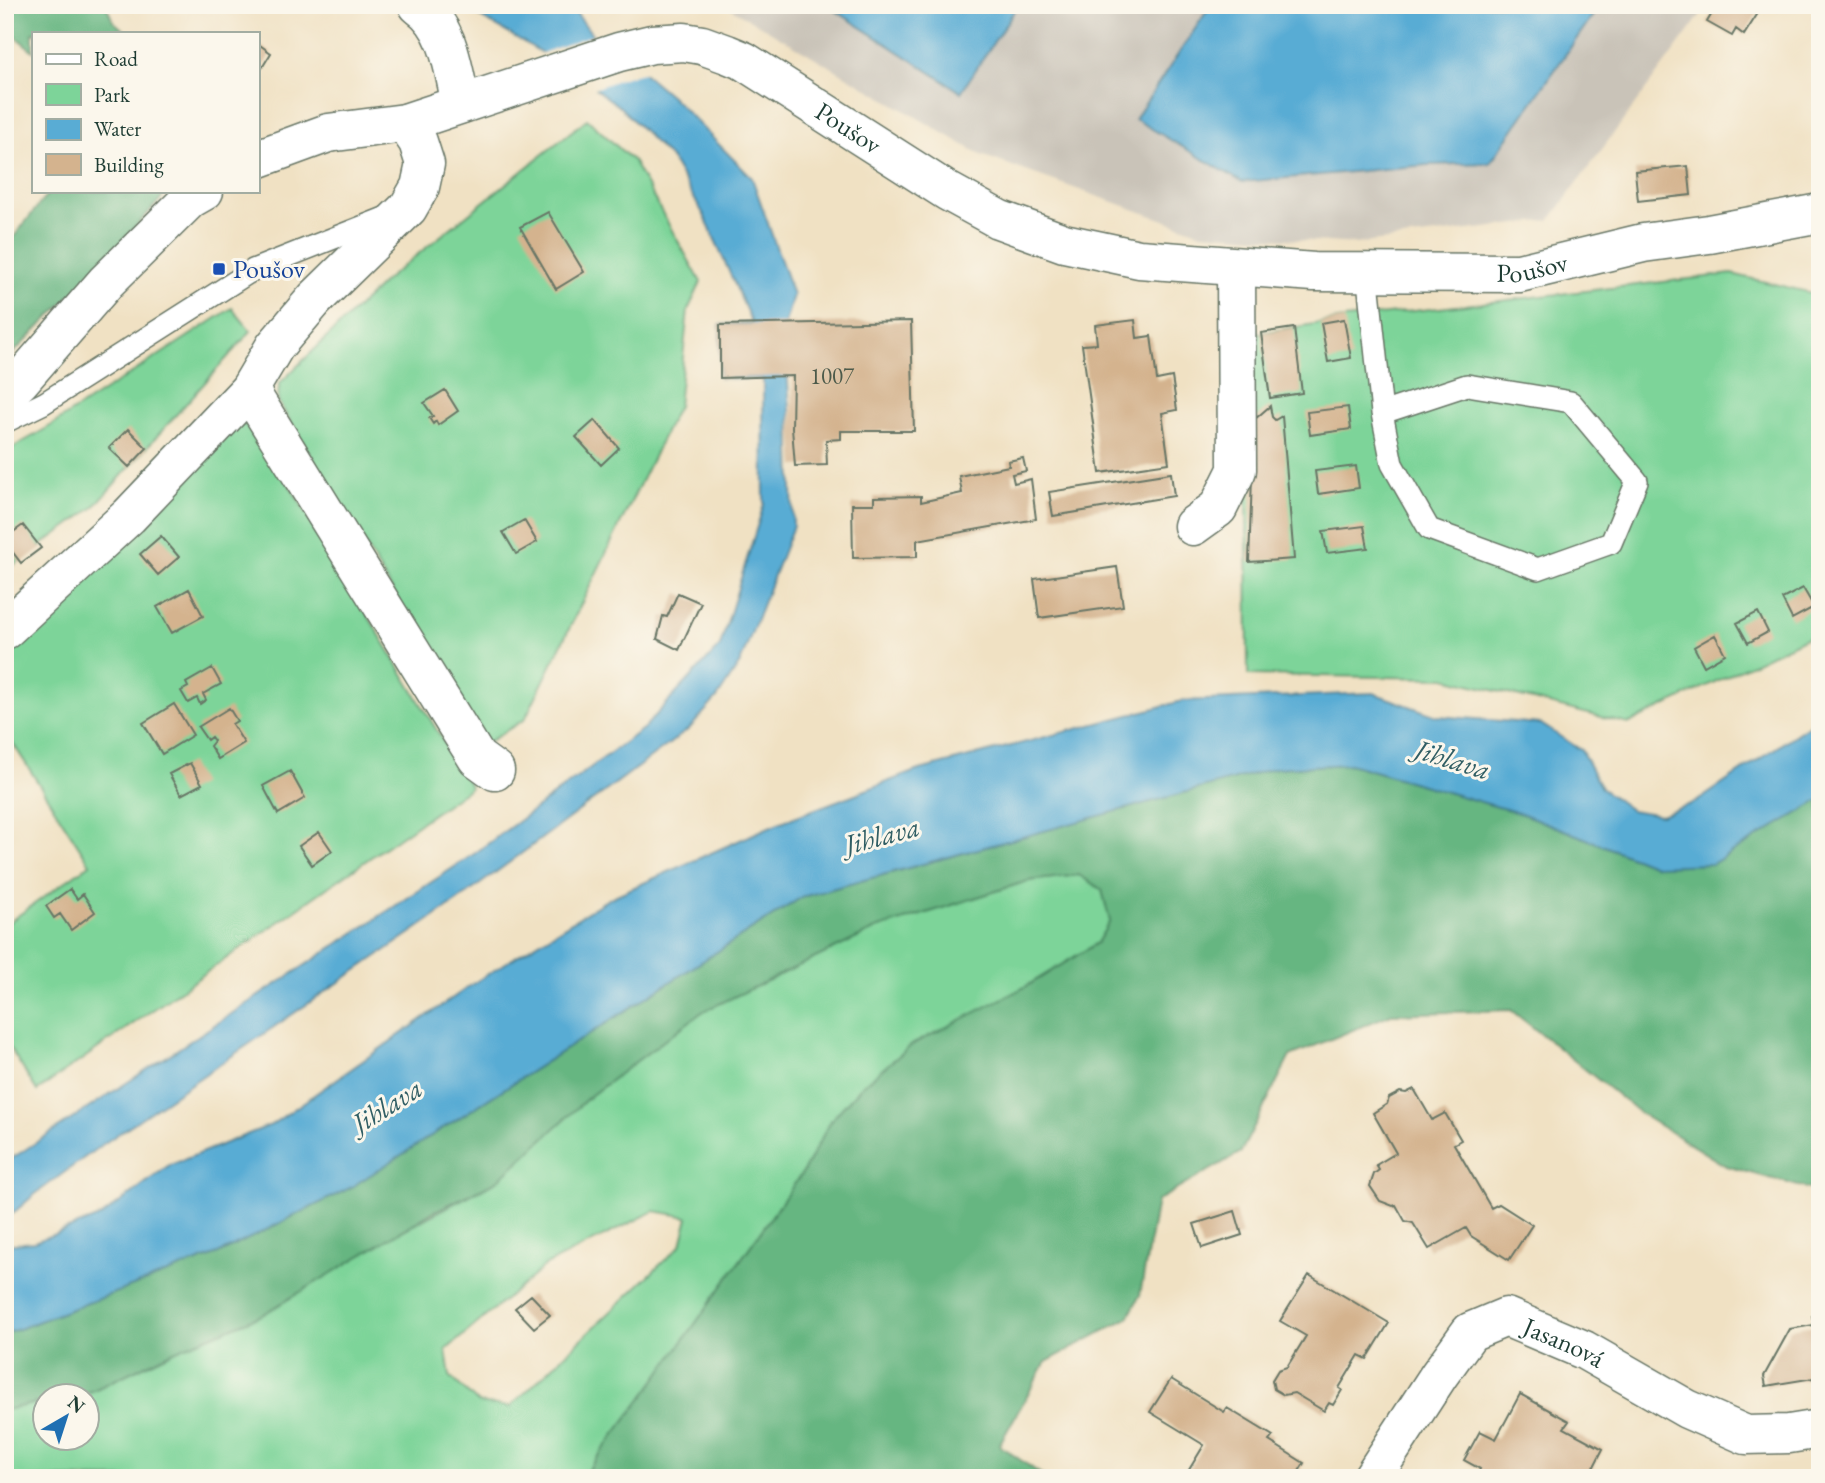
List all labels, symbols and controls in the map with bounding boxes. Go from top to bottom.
legend [32,32,259,192]
text: Road [94,45,138,72]
text: Park [94,81,131,108]
street label: Poušov [809,94,888,162]
text: Water [94,115,141,142]
text: Building [94,151,164,178]
street label: Poušov [1496,245,1572,290]
place label: Poušov [233,252,306,286]
marker: Poušov [211,261,227,277]
house number: 1007 [810,361,855,391]
water label: Jihlava [1406,729,1495,787]
water label: Jihlava [835,808,923,864]
water label: Jihlava [340,1070,429,1144]
street label: Jasanová [1516,1308,1611,1376]
north arrow [32,1382,102,1452]
text: N [63,1390,91,1419]

